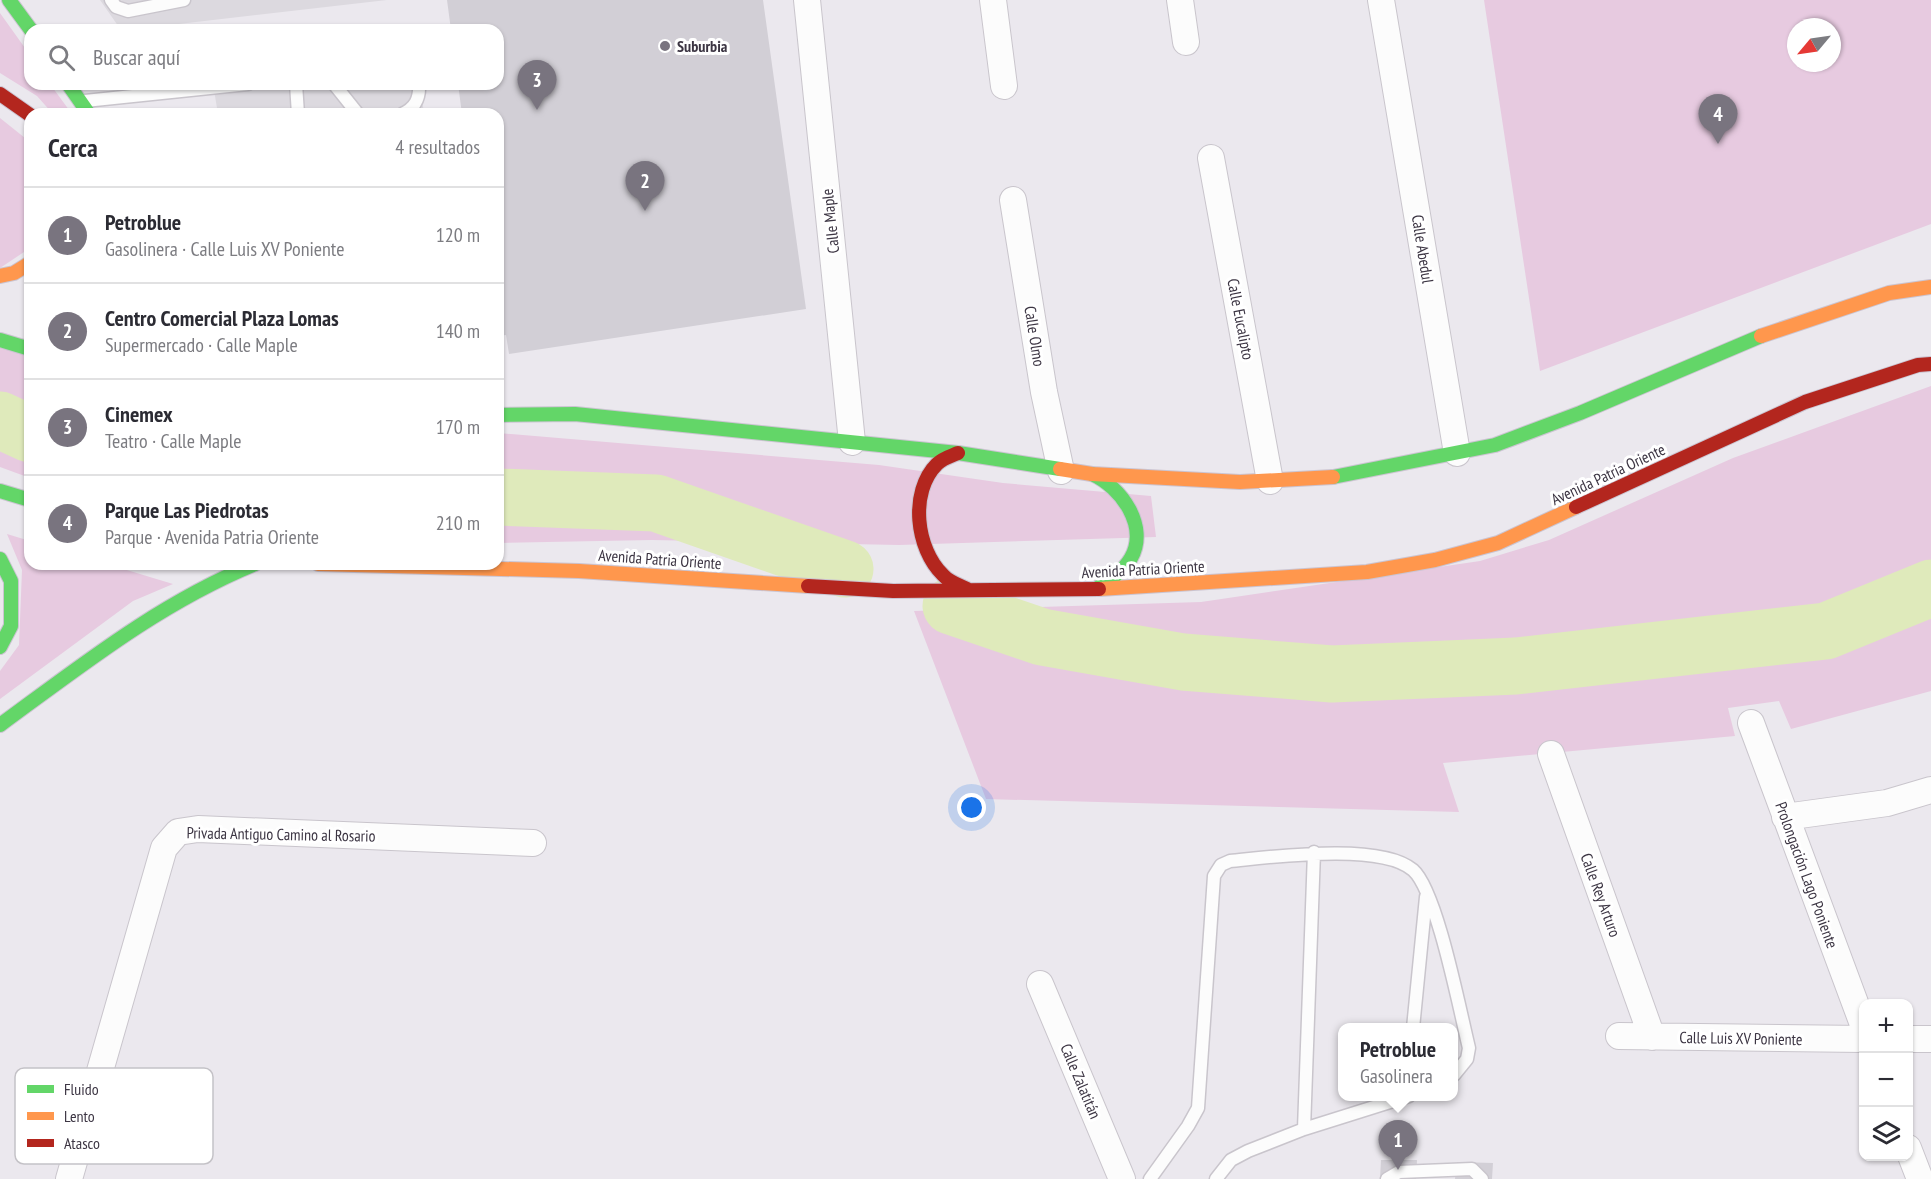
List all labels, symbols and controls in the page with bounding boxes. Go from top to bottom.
north arrow [1787,18,1841,72]
search box [24,24,504,90]
place label: Suburbia [677,36,728,56]
marker: Suburbia [658,39,672,53]
icon: search [45,41,78,74]
text: Buscar aquí [93,43,180,71]
pin: 3 [518,60,556,110]
pin: 4 [1698,94,1738,144]
text: Cerca [48,131,98,164]
text: 4 resultados [395,134,480,160]
pin: 2 [626,162,664,211]
street label: Calle Maple [817,188,843,254]
text: Petroblue [105,208,181,236]
street label: Calle Abedul [1408,213,1438,285]
text: 1 [63,222,72,248]
text: 120 m [436,222,480,248]
text: Gasolinera · Calle Luis XV Poniente [105,236,344,262]
street label: Calle Eucalipto [1223,277,1259,361]
text: Centro Comercial Plaza Lomas [105,304,339,332]
street label: Calle Olmo [1020,304,1050,368]
text: 2 [63,318,72,344]
text: 140 m [436,318,480,344]
text: Supermercado · Calle Maple [105,332,298,358]
text: Cinemex [105,400,173,428]
text: 3 [63,414,72,440]
text: 170 m [436,414,480,440]
text: Teatro · Calle Maple [105,428,242,454]
street label: Avenida Patria Oriente [1548,439,1668,509]
text: Parque Las Piedrotas [105,496,269,524]
text: 4 [63,510,72,536]
text: 210 m [436,510,480,536]
text: Parque · Avenida Patria Oriente [105,524,319,550]
street label: Avenida Patria Oriente [598,545,722,573]
street label: Avenida Patria Oriente [1081,556,1205,582]
your location [957,793,986,822]
street label: Prolongación Lago Poniente [1771,799,1843,951]
street label: Privada Antiguo Camino al Rosario [186,822,376,846]
street label: Calle Rey Arturo [1577,850,1625,940]
map controls [1859,999,1913,1161]
button: + [1859,999,1913,1053]
popup [1338,1023,1458,1101]
street label: Calle Luis XV Poniente [1679,1027,1803,1049]
text: Petroblue [1360,1035,1436,1063]
street label: Calle Zalatitán [1056,1040,1106,1122]
button: − [1859,1053,1913,1107]
text: Gasolinera [1360,1063,1433,1089]
legend [15,1068,213,1164]
text: Fluido [64,1079,99,1099]
text: Lento [64,1106,95,1126]
button: layers [1859,1107,1913,1161]
pin: 1 [1378,1120,1418,1170]
text: Atasco [64,1133,100,1153]

